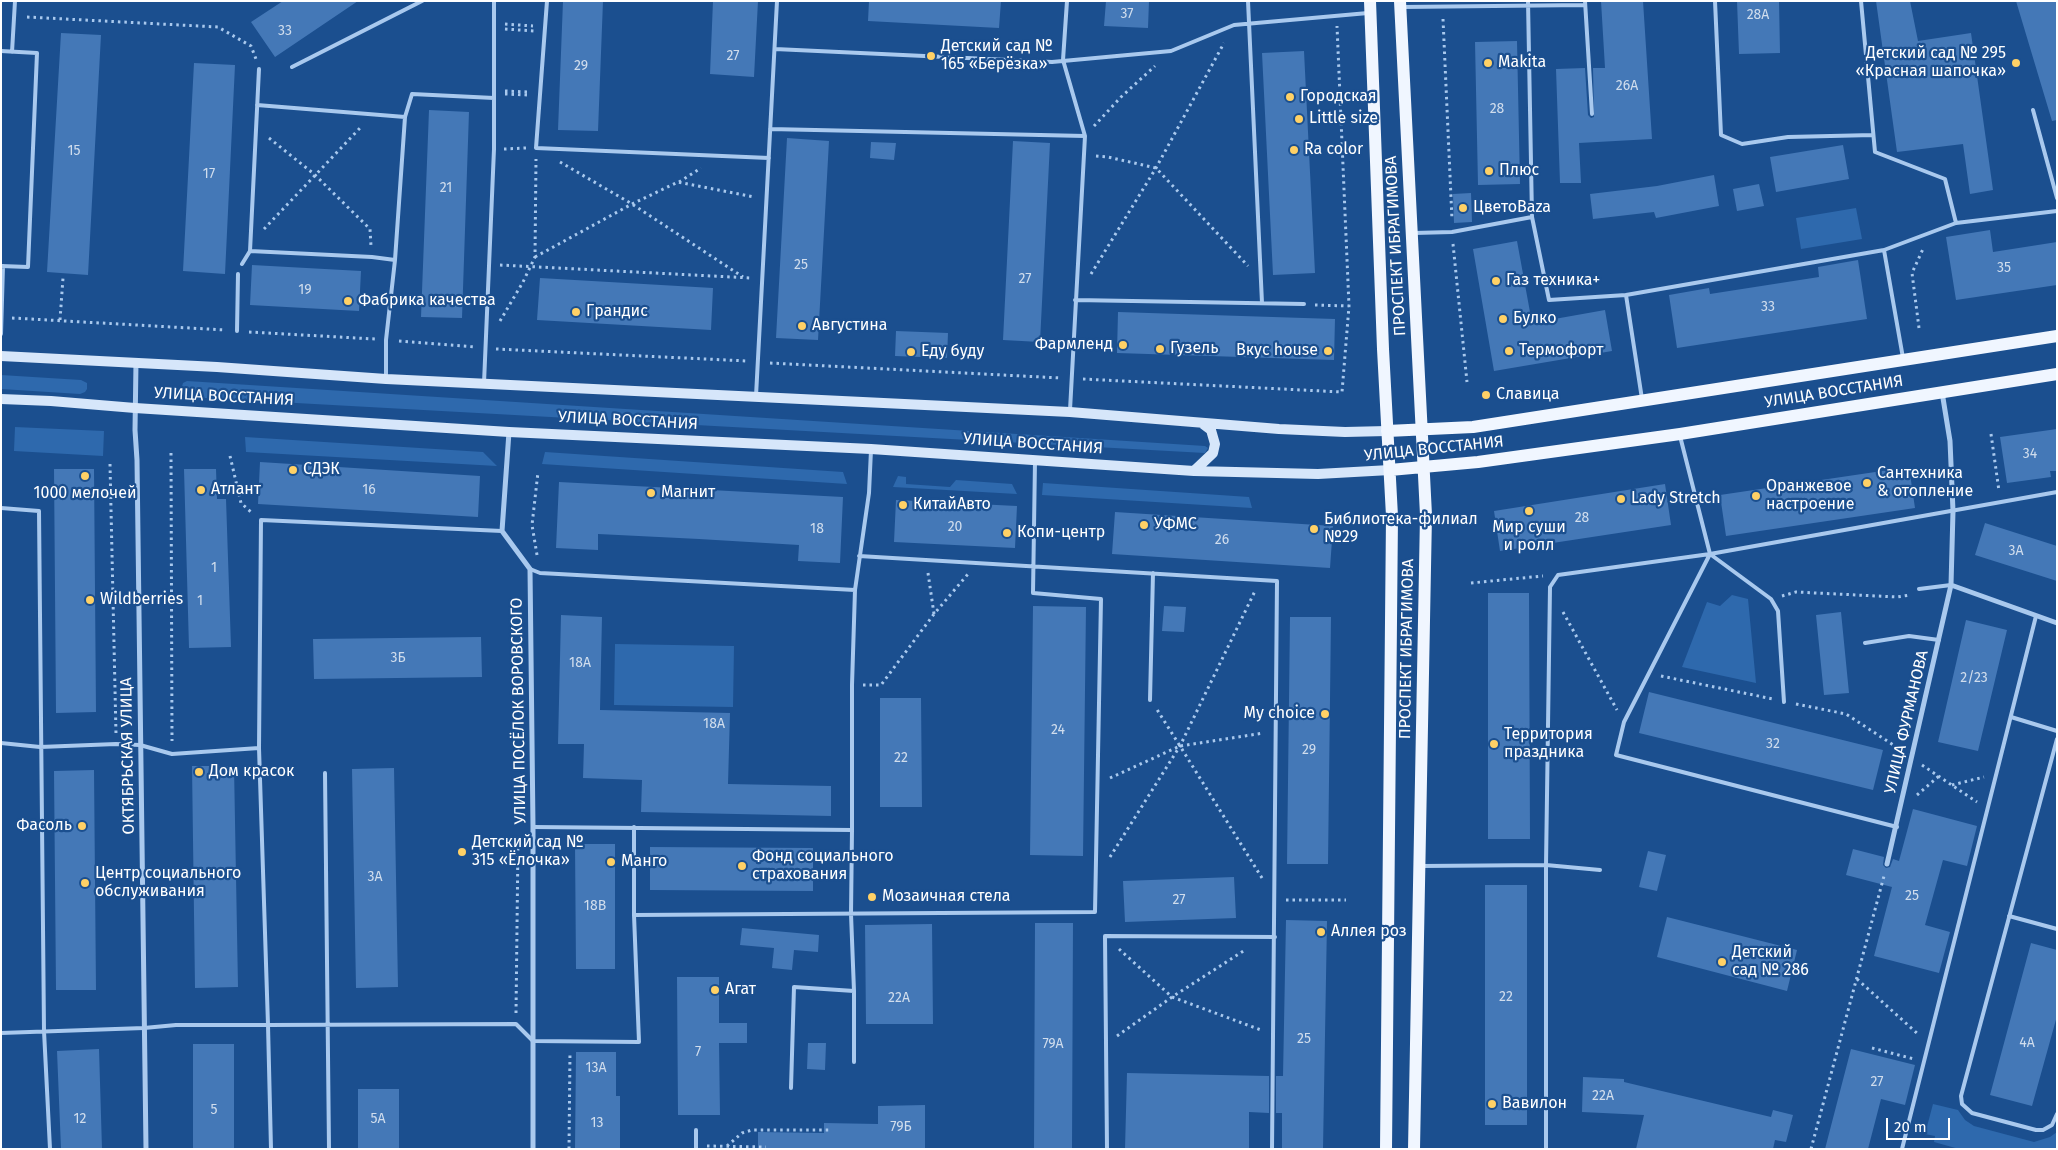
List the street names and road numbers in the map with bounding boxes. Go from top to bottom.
street label: ПРОСПЕКТ ИБРАГИМОВА [1382,155,1410,337]
street label: УЛИЦА ВОССТАНИЯ [1763,372,1905,412]
street label: УЛИЦА ВОССТАНИЯ [154,384,294,410]
street label: УЛИЦА ВОССТАНИЯ [558,408,698,434]
street label: УЛИЦА ВОССТАНИЯ [962,430,1104,458]
street label: УЛИЦА ВОССТАНИЯ [1363,432,1505,466]
street label: ПРОСПЕКТ ИБРАГИМОВА [1396,559,1418,739]
street label: УЛИЦА ПОСЁЛОК ВОРОВСКОГО [507,597,531,825]
street label: УЛИЦА ФУРМАНОВА [1881,648,1933,796]
street label: ОКТЯБРЬСКАЯ УЛИЦА [117,677,139,835]

